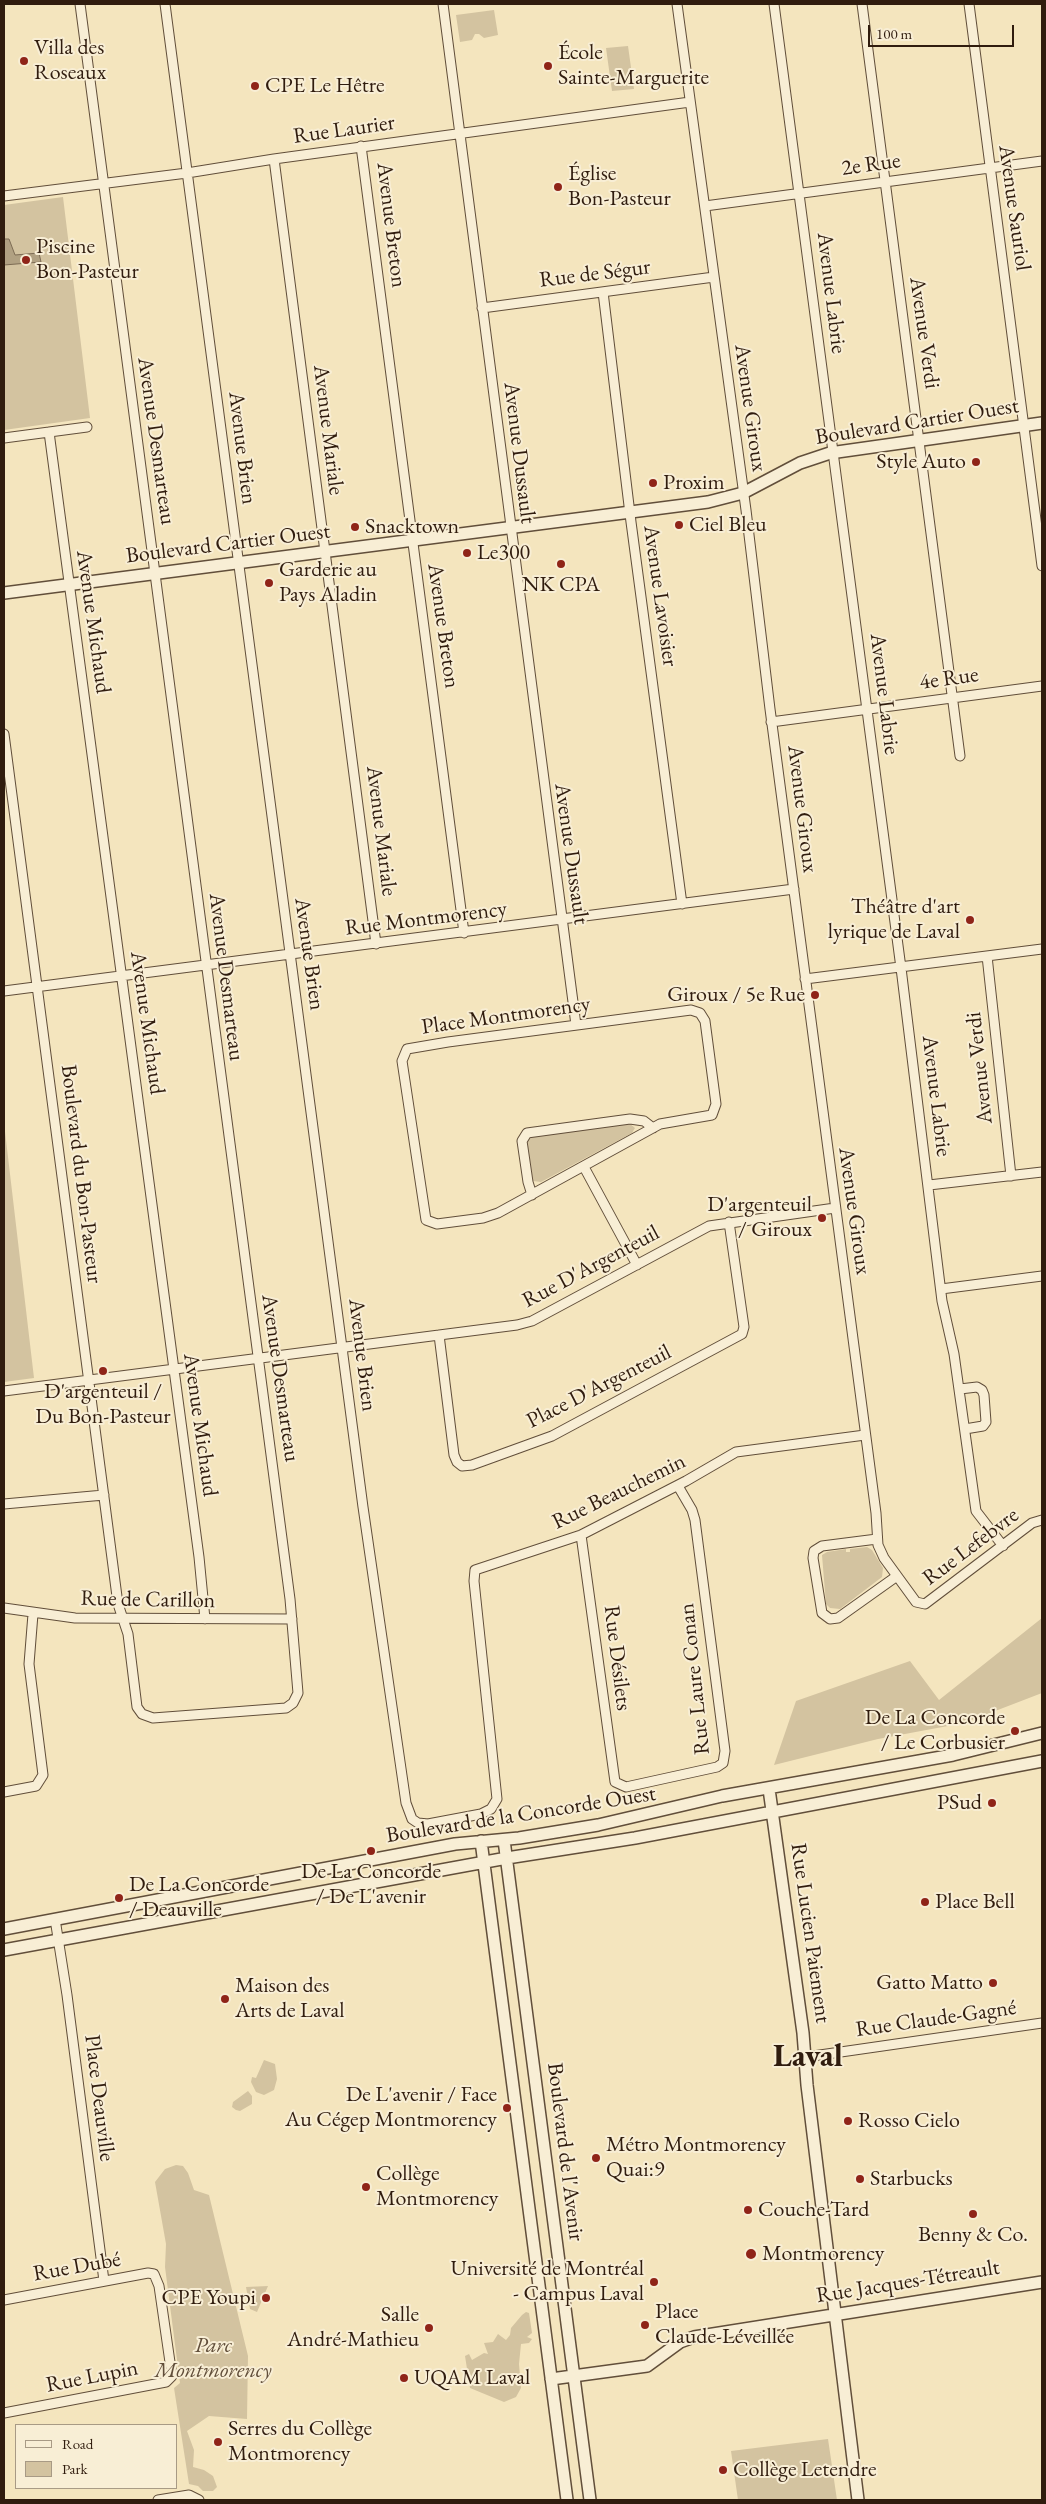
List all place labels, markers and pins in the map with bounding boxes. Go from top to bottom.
place label: Villa des Roseaux [34,35,106,86]
place label: École Sainte-Marguerite [558,40,709,91]
marker: Villa des Roseaux [18,55,30,67]
marker: École Sainte-Marguerite [542,60,554,72]
place label: CPE Le Hêtre [265,73,385,99]
marker: CPE Le Hêtre [249,80,261,92]
place label: Église Bon-Pasteur [568,161,671,212]
marker: Église Bon-Pasteur [552,181,564,193]
place label: Piscine Bon-Pasteur [36,234,139,286]
marker: Piscine Bon-Pasteur [20,254,32,266]
place label: Style Auto [876,449,966,475]
marker: Style Auto [970,456,982,468]
place label: Proxim [663,470,725,496]
marker: Proxim [647,477,659,489]
place label: Ciel Bleu [689,512,767,538]
place label: Snacktown [365,514,459,540]
marker: Ciel Bleu [673,519,685,531]
marker: Snacktown [349,521,361,533]
place label: Le300 [477,540,530,566]
marker: Le300 [461,547,473,559]
place label: Garderie au Pays Aladin [279,557,377,608]
marker: NK CPA [555,558,567,570]
place label: NK CPA [522,572,600,598]
marker: Garderie au Pays Aladin [263,577,275,589]
place label: Théâtre d'art lyrique de Laval [828,894,960,946]
marker: Théâtre d'art lyrique de Laval [964,914,976,926]
place label: Giroux / 5e Rue [667,982,805,1008]
marker: Giroux / 5e Rue [809,989,821,1001]
place label: D'argenteuil / Giroux [707,1192,812,1244]
marker: D'argenteuil / Giroux [816,1212,828,1224]
marker: D'argenteuil / Du Bon-Pasteur [97,1365,109,1377]
place label: D'argenteuil / Du Bon-Pasteur [35,1379,171,1430]
place label: De La Concorde / Le Corbusier [865,1705,1005,1756]
marker: De La Concorde / Le Corbusier [1009,1725,1021,1737]
place label: PSud [937,1790,982,1816]
marker: PSud [986,1797,998,1809]
marker: De La Concorde / De L'avenir [365,1845,377,1857]
place label: De La Concorde / De L'avenir [301,1859,441,1910]
place label: De La Concorde / Deauville [129,1872,269,1924]
place label: Place Bell [935,1889,1015,1915]
marker: De La Concorde / Deauville [113,1892,125,1904]
marker: Place Bell [919,1896,931,1908]
place label: Gatto Matto [876,1970,983,1996]
place label: Maison des Arts de Laval [235,1973,345,2024]
marker: Gatto Matto [987,1977,999,1989]
marker: Maison des Arts de Laval [219,1993,231,2005]
place label: De L'avenir / Face Au Cégep Montmorency [285,2082,497,2134]
marker: De L'avenir / Face Au Cégep Montmorency [501,2102,513,2114]
place label: Rosso Cielo [858,2108,960,2134]
marker: Rosso Cielo [842,2115,854,2127]
place label: Métro Montmorency Quai:9 [606,2132,786,2184]
marker: Métro Montmorency Quai:9 [590,2152,602,2164]
place label: Collège Montmorency [376,2161,498,2212]
place label: Starbucks [870,2166,953,2192]
marker: Starbucks [854,2173,866,2185]
marker: Collège Montmorency [360,2181,372,2193]
place label: Couche-Tard [758,2197,869,2223]
marker: Couche-Tard [742,2204,754,2216]
marker: Benny & Co. [967,2208,979,2220]
place label: Benny & Co. [918,2222,1028,2248]
place label: Montmorency [762,2241,884,2267]
marker: Montmorency [744,2247,758,2261]
place label: Université de Montréal - Campus Laval [450,2256,644,2308]
marker: Université de Montréal - Campus Laval [648,2276,660,2288]
place label: CPE Youpi [162,2285,256,2311]
marker: CPE Youpi [260,2292,272,2304]
place label: Place Claude-Léveillée [655,2299,794,2350]
place label: Salle André-Mathieu [287,2302,419,2354]
marker: Place Claude-Léveillée [639,2319,651,2331]
marker: Salle André-Mathieu [423,2322,435,2334]
place label: UQAM Laval [414,2365,530,2391]
marker: UQAM Laval [398,2372,410,2384]
place label: Serres du Collège Montmorency [228,2416,372,2468]
marker: Serres du Collège Montmorency [212,2436,224,2448]
place label: Collège Letendre [733,2457,876,2483]
marker: Collège Letendre [717,2464,729,2476]

